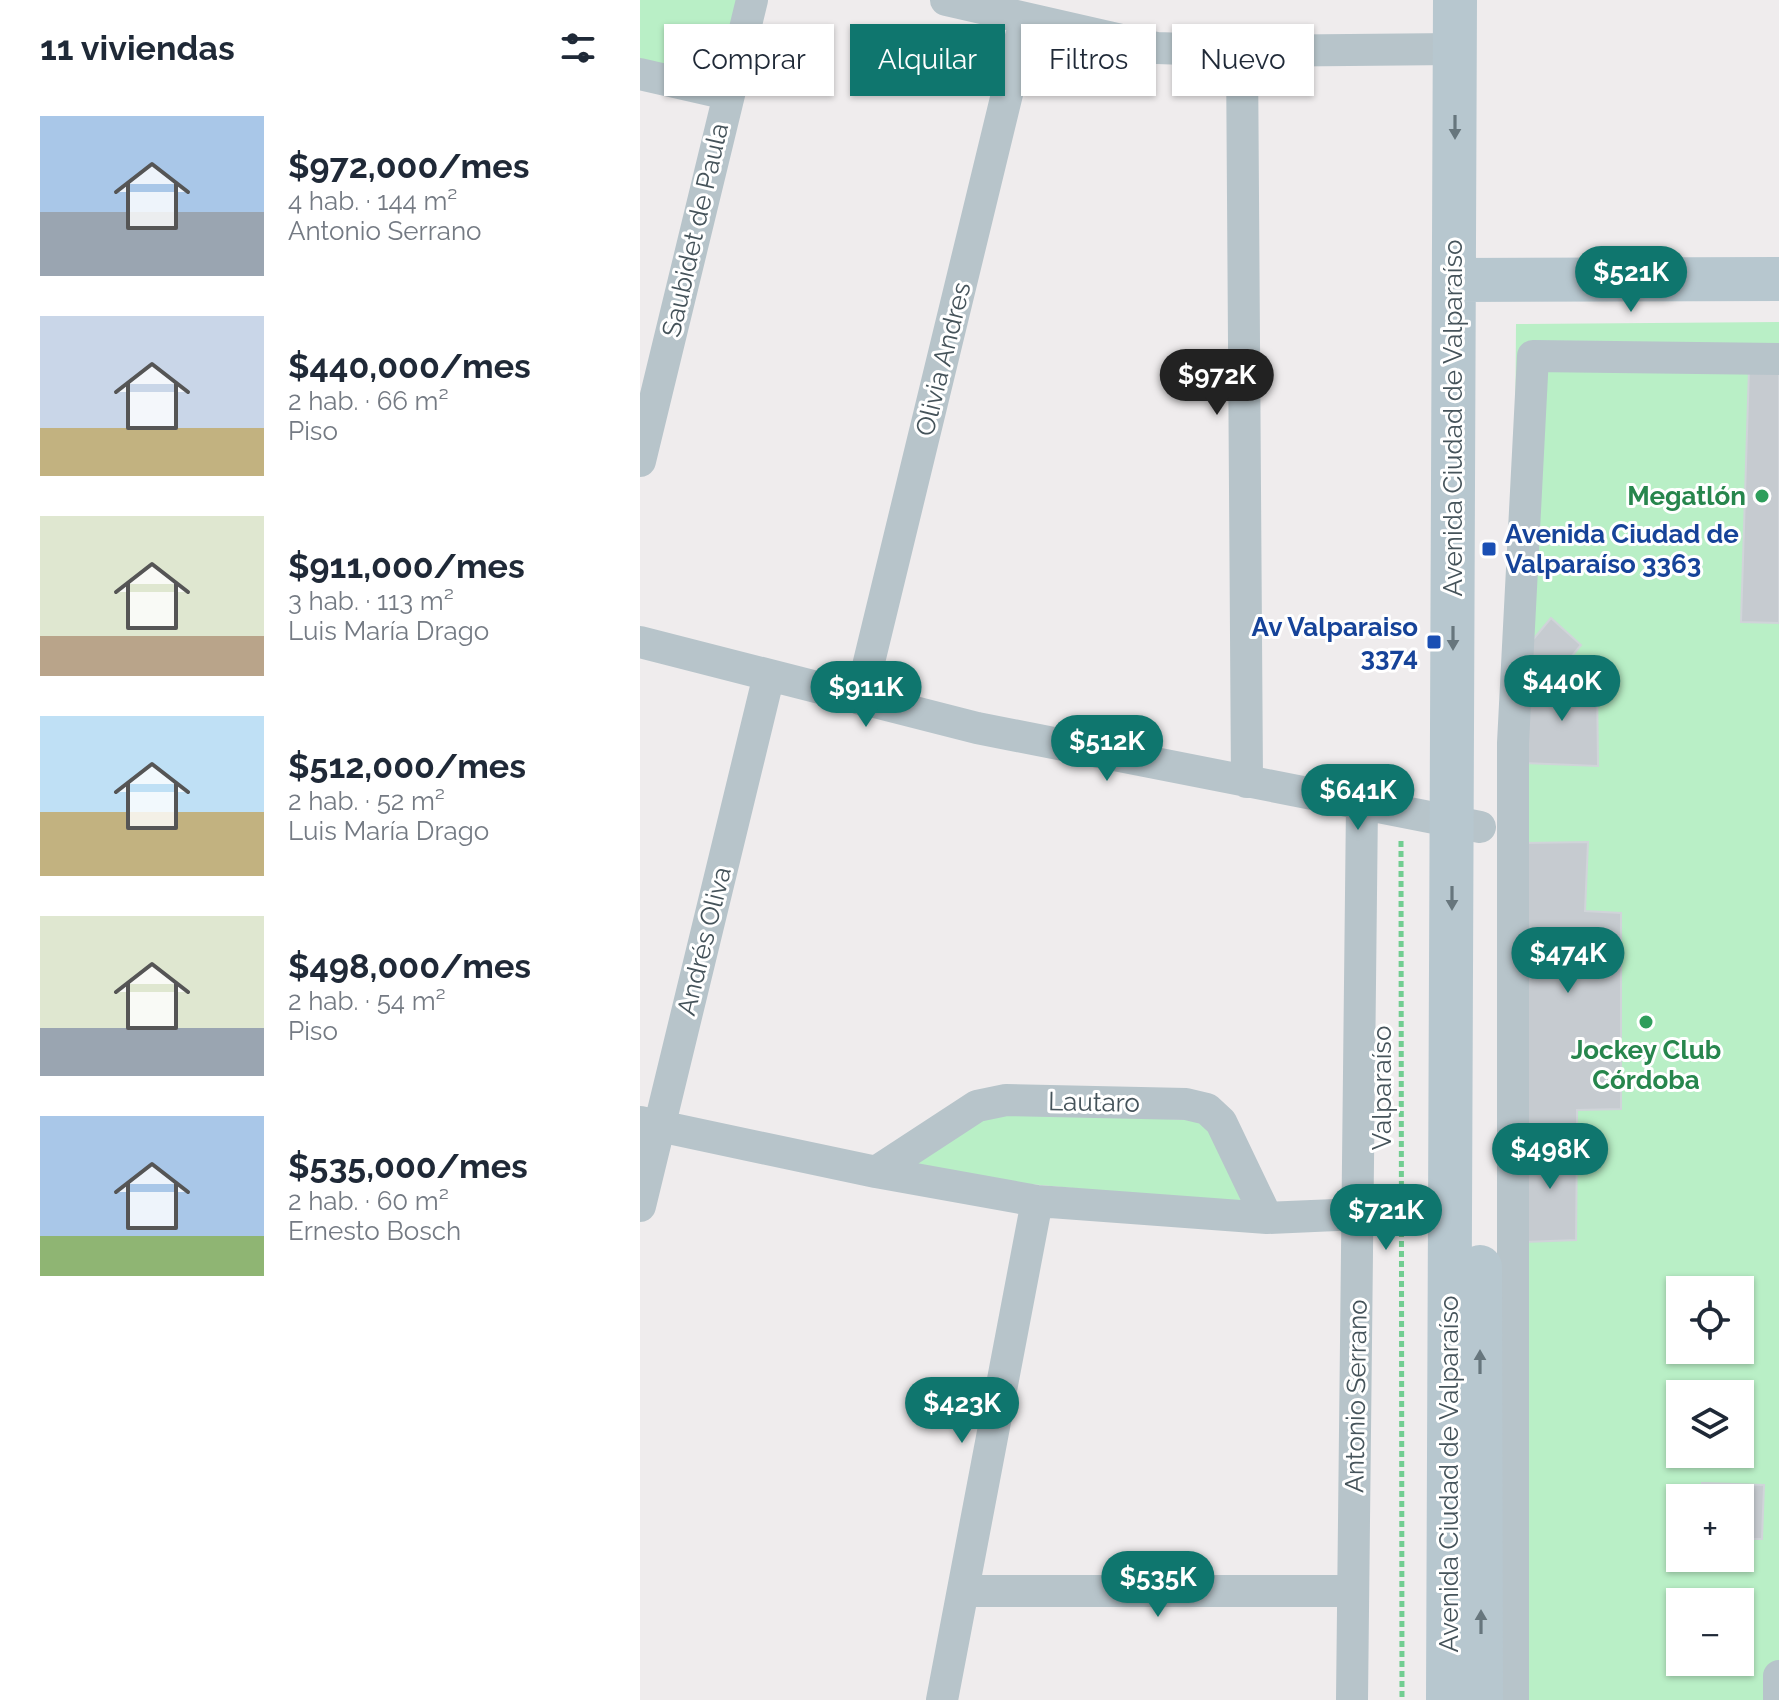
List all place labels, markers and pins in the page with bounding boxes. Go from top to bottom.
pin: $521K [1575,246,1687,314]
pin: $972K [1161,349,1273,417]
place label: Megatlón [1627,481,1746,511]
marker: Megatlón [1753,487,1771,505]
place label: Avenida Ciudad de Valparaíso 3363 [1505,519,1739,579]
marker: Avenida Ciudad de Valparaíso 3363 [1480,540,1498,558]
place label: Av Valparaiso 3374 [1252,612,1418,672]
marker: Av Valparaiso 3374 [1425,633,1443,651]
pin: $440K [1506,655,1618,723]
pin: $911K [810,661,922,729]
pin: $512K [1051,715,1163,783]
pin: $641K [1302,764,1414,832]
pin: $474K [1512,927,1624,995]
marker: Jockey Club Córdoba [1637,1013,1655,1031]
place label: Jockey Club Córdoba [1571,1035,1721,1095]
pin: $498K [1494,1123,1606,1191]
pin: $721K [1330,1184,1442,1252]
pin: $423K [906,1377,1018,1445]
pin: $535K [1102,1551,1214,1619]

